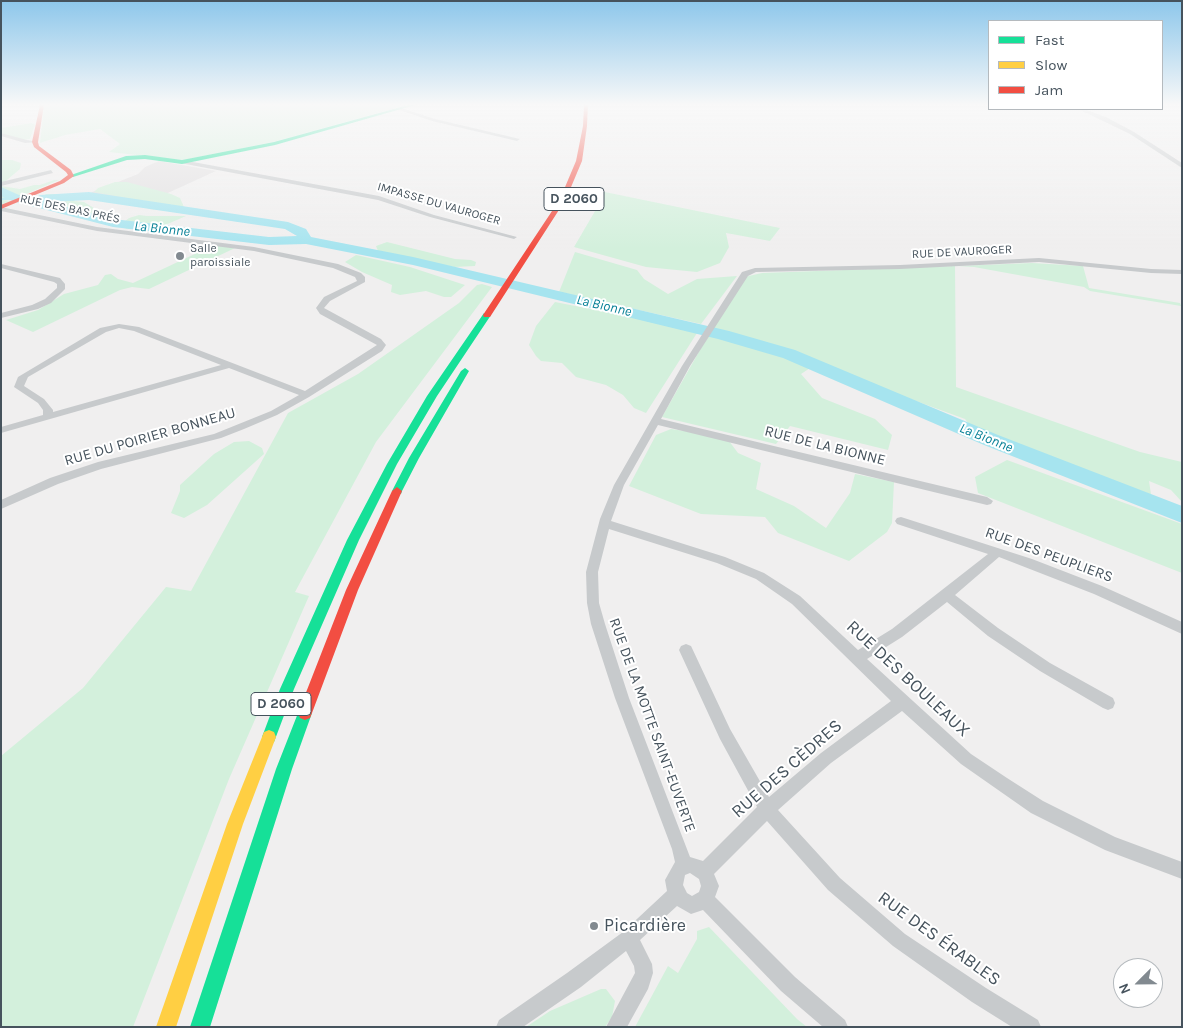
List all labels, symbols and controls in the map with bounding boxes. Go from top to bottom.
legend [988,20,1163,110]
text: Fast [1035,31,1064,49]
text: Slow [1035,56,1067,74]
text: Jam [1035,81,1063,99]
street label: IMPASSE DU VAUROGER [376,180,502,228]
road number: D 2060 [544,188,604,210]
street label: RUE DES BAS PRÉS [19,191,121,227]
water label: La Bionne [133,218,191,240]
place label: Salle paroissiale [190,242,250,270]
street label: RUE DE VAUROGER [912,242,1012,262]
marker: Salle paroissiale [174,250,186,262]
water label: La Bionne [575,292,633,320]
street label: RUE DU POIRIER BONNEAU [62,404,238,470]
water label: La Bionne [957,420,1015,456]
street label: RUE DE LA BIONNE [763,422,887,470]
street label: RUE DES PEUPLIERS [983,524,1115,586]
street label: RUE DE LA MOTTE SAINT-EUVERTE [605,615,699,835]
street label: RUE DES BOULEAUX [842,616,974,742]
road number: D 2060 [251,692,311,716]
street label: RUE DES CÈDRES [727,715,847,823]
street label: RUE DES ÉRABLES [873,887,1005,991]
place label: Picardière [604,915,686,937]
marker: Picardière [588,920,600,932]
north arrow [1113,958,1163,1008]
text: N [1115,981,1134,997]

